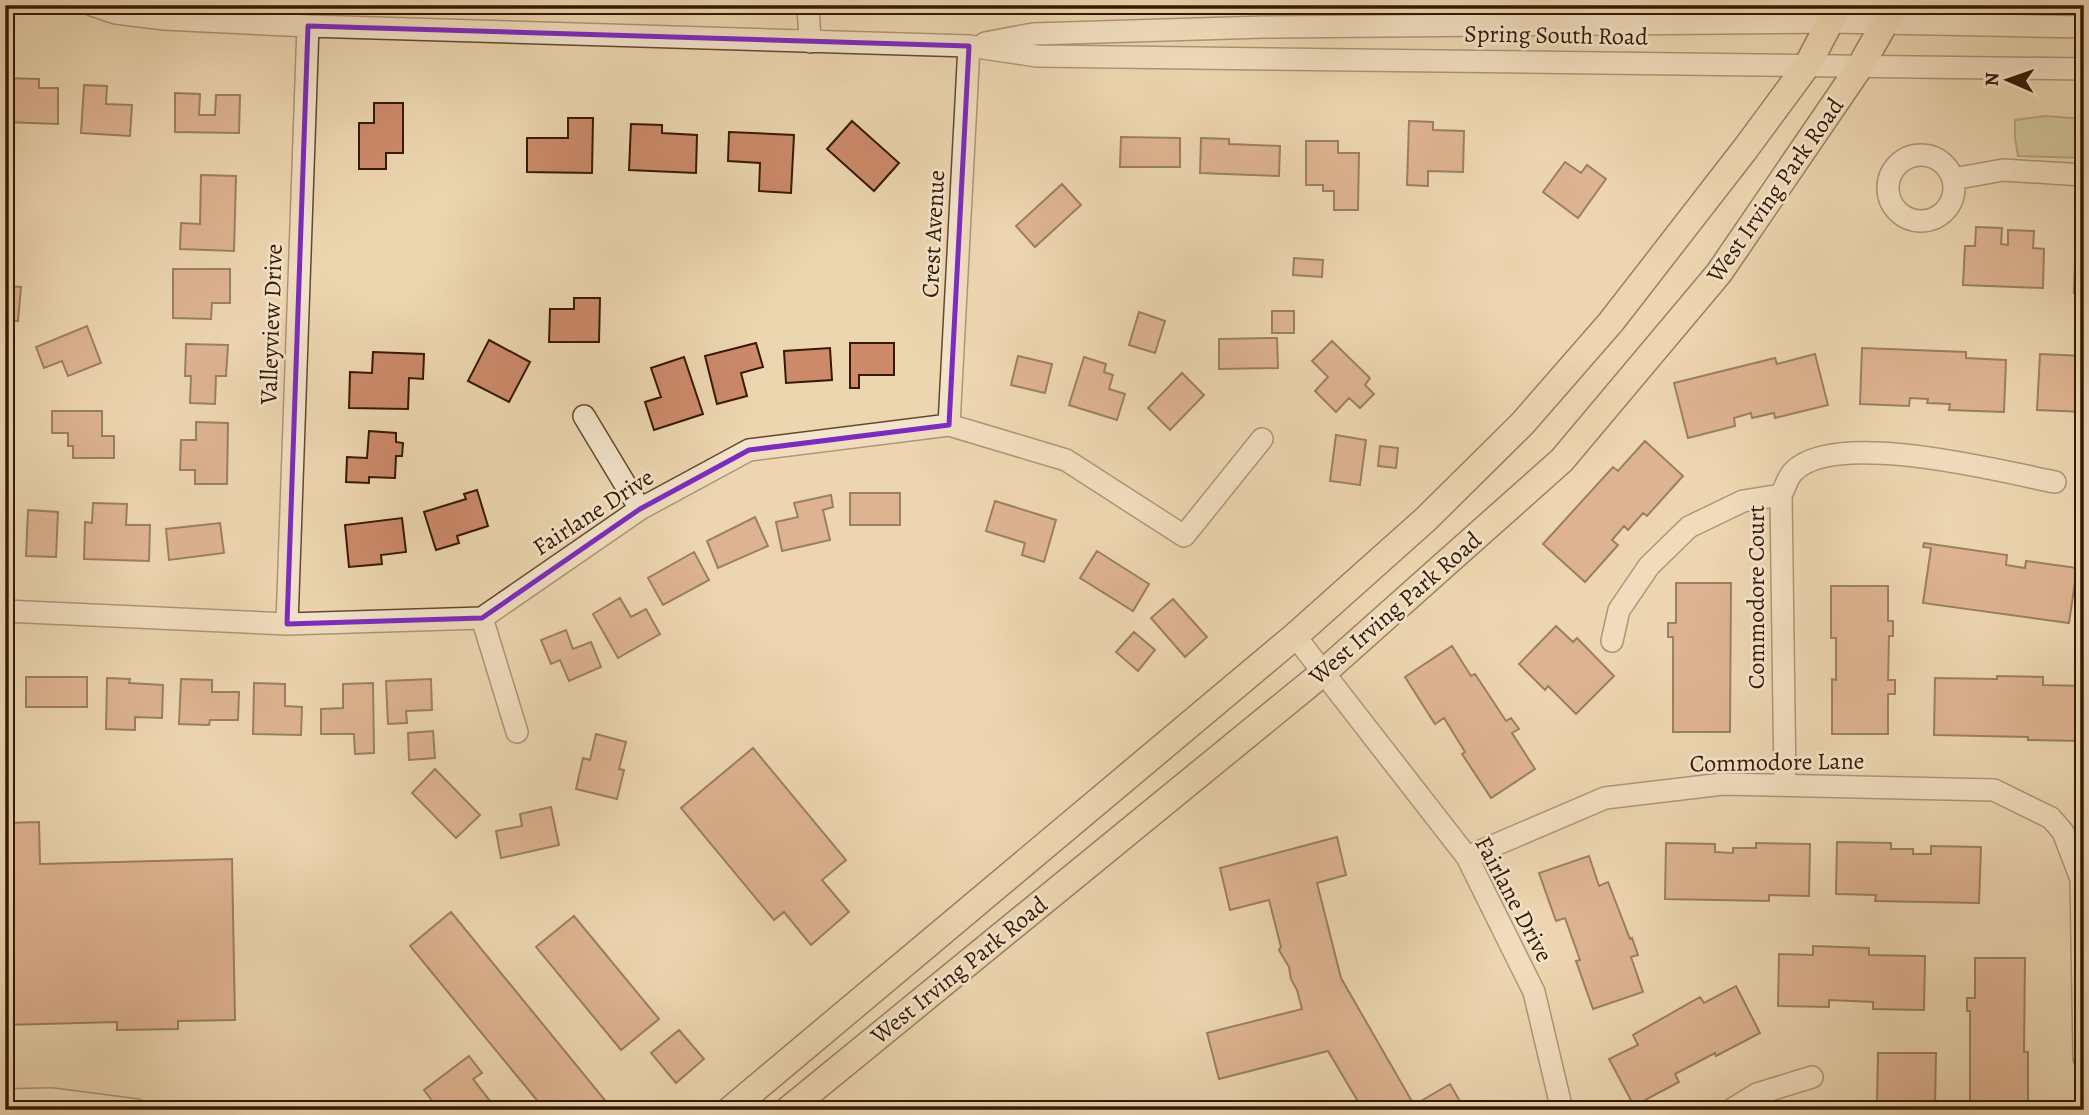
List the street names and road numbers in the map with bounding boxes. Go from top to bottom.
street label: Spring South Road [1464,17,1648,53]
street label: West Irving Park Road [1699,91,1851,290]
street label: Crest Avenue [914,169,952,299]
street label: Valleyview Drive [252,243,290,406]
street label: Fairlane Drive [526,461,660,563]
street label: Commodore Court [1740,505,1772,689]
street label: West Irving Park Road [1301,524,1488,692]
street label: Commodore Lane [1689,744,1865,780]
street label: Fairlane Drive [1467,831,1561,967]
street label: West Irving Park Road [863,889,1054,1052]

